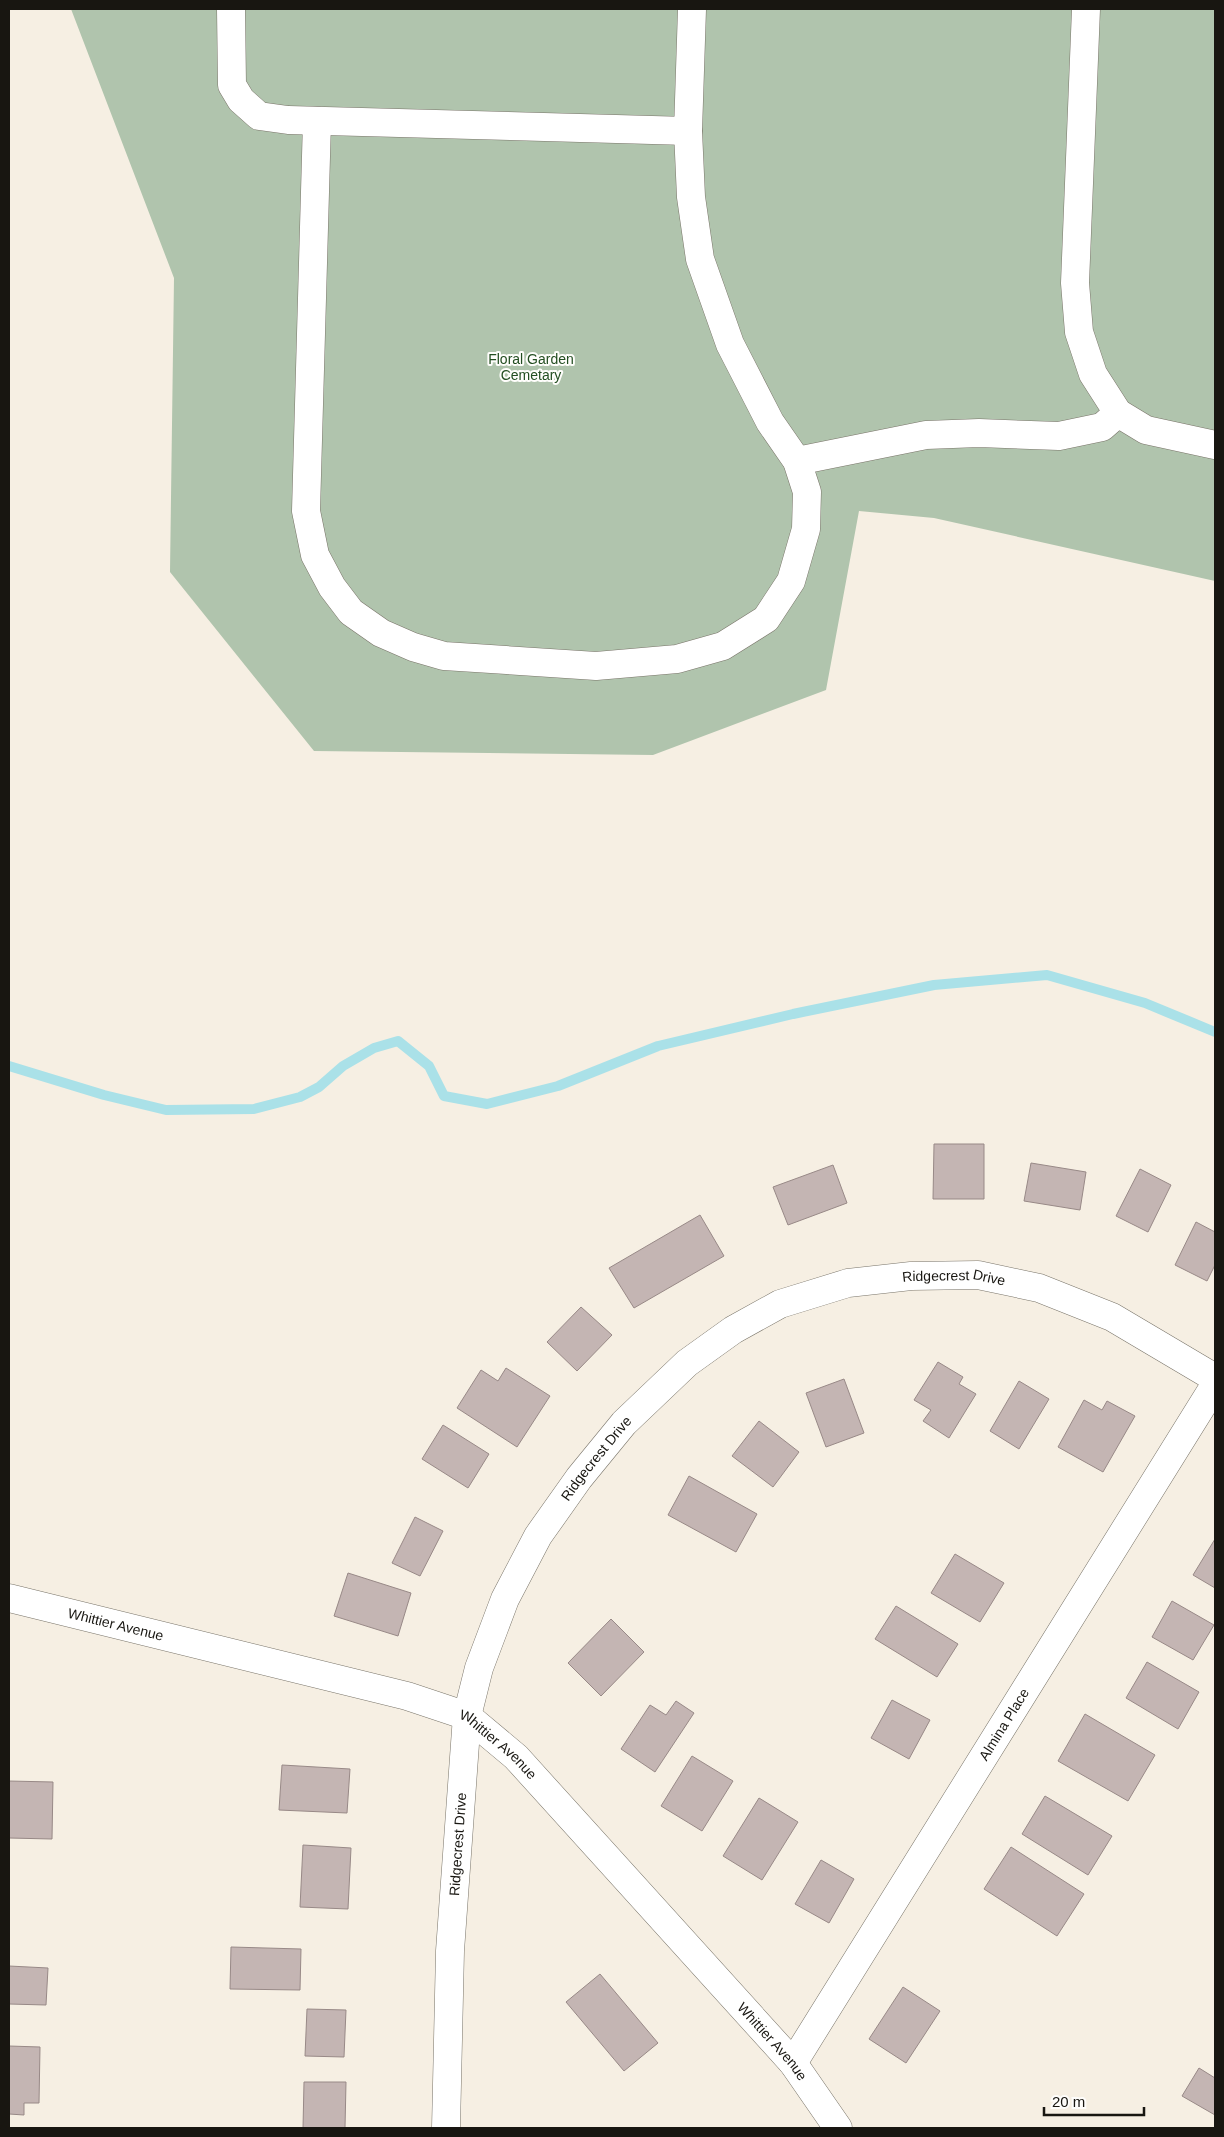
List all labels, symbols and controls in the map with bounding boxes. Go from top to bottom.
park label: Floral Garden Cemetary [488,351,574,383]
street label: Ridgecrest Drive [901,1266,1007,1289]
street label: Ridgecrest Drive [558,1412,635,1504]
street label: Whittier Avenue [66,1605,165,1644]
street label: Almina Place [975,1685,1032,1763]
street label: Whittier Avenue [458,1706,540,1782]
street label: Ridgecrest Drive [446,1792,469,1897]
street label: Whittier Avenue [734,1999,811,2083]
scale bar [1044,2084,1144,2116]
text: 20 m [1052,2093,1085,2110]

